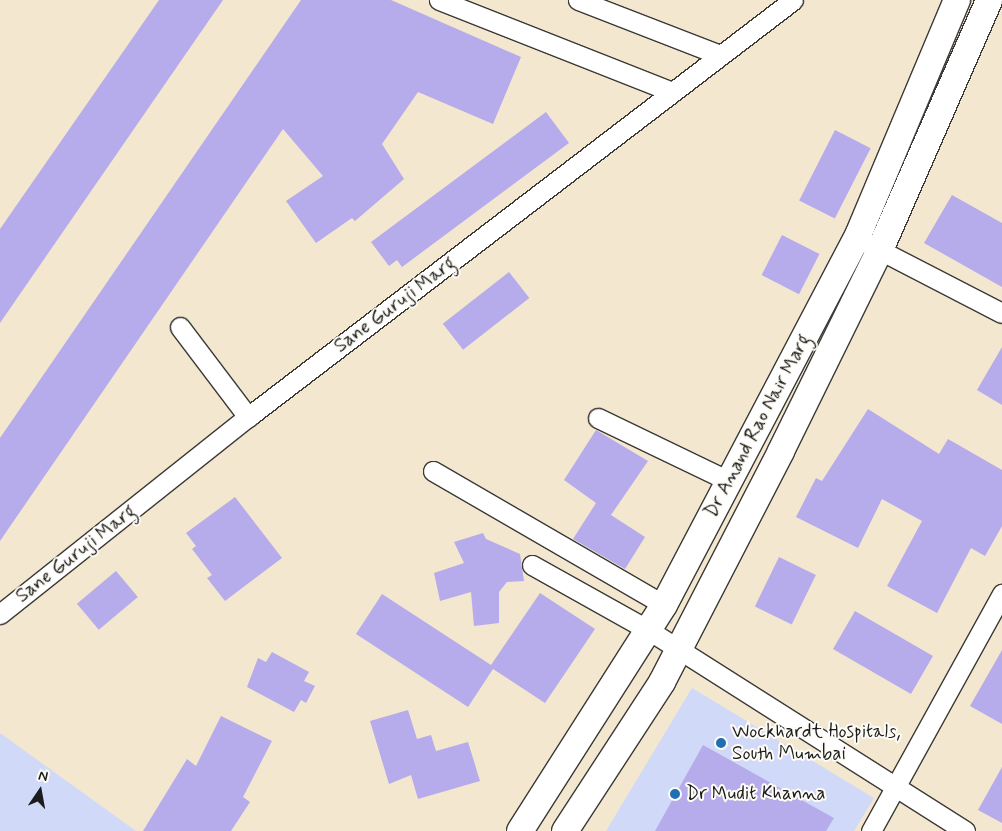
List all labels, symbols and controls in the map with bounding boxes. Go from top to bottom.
street label: Sane Guruji Marg [333,254,457,356]
street label: Dr Anand Rao Nair Marg [701,332,815,520]
street label: Sane Guruji Marg [14,502,138,606]
place label: Wockhardt Hospitals, South Mumbai [732,721,907,765]
marker: Wockhardt Hospitals, South Mumbai [714,736,728,750]
north arrow [15,766,65,816]
text: N [37,767,50,786]
place label: Dr Mudit Khanna [686,783,832,805]
marker: Dr Mudit Khanna [668,787,682,801]

